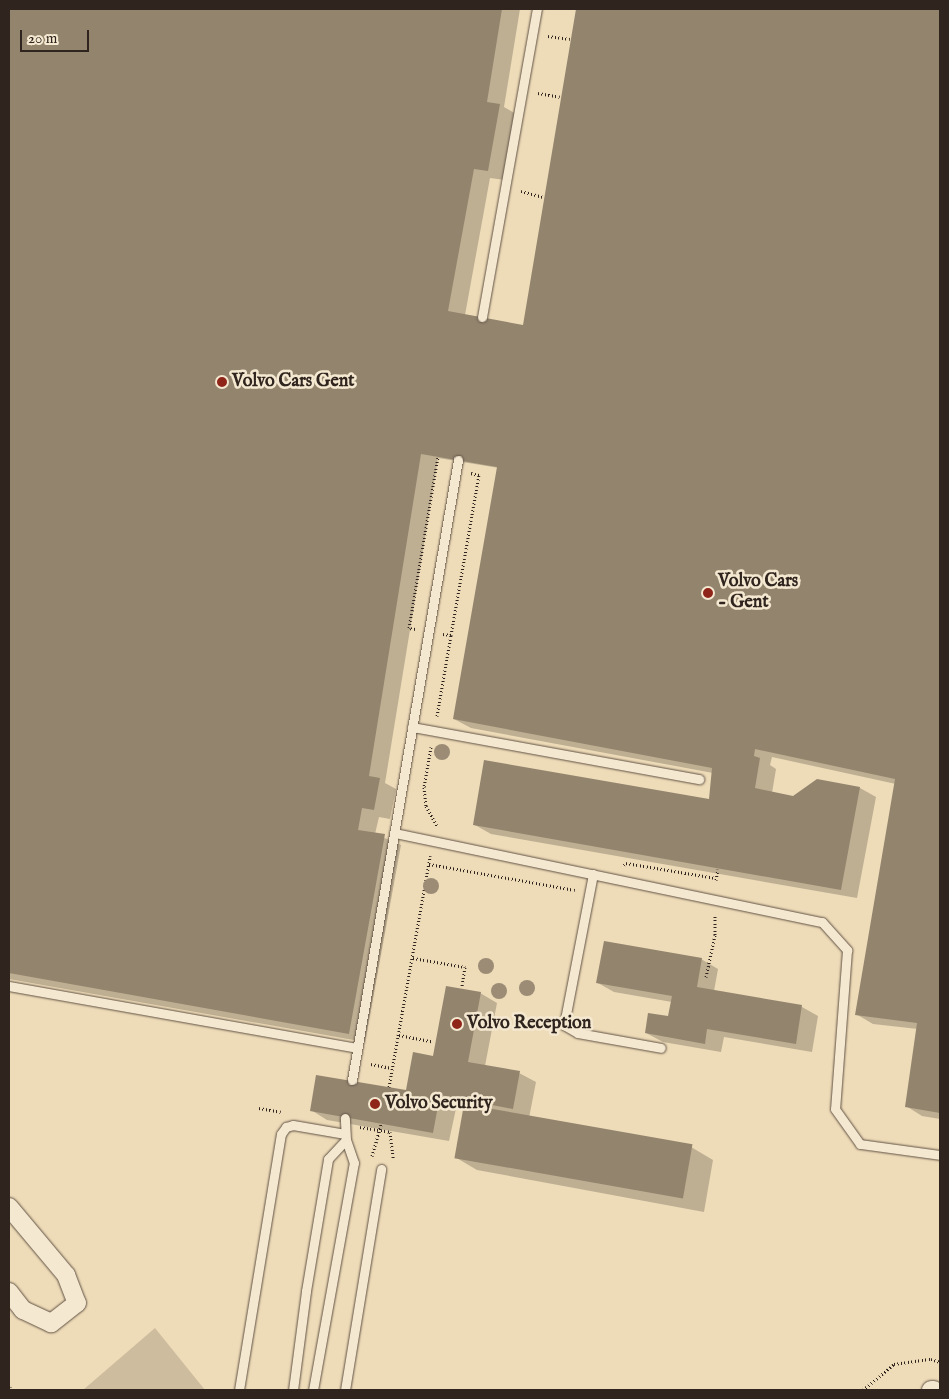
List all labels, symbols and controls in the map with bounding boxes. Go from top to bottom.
scale bar [22,20,91,52]
text: 20 m [28,29,57,48]
place label: Volvo Cars Gent [232,371,354,393]
marker: Volvo Cars Gent [216,376,228,388]
place label: Volvo Cars - Gent [718,572,798,614]
marker: Volvo Cars - Gent [702,587,714,599]
place label: Volvo Reception [467,1013,591,1035]
marker: Volvo Reception [451,1018,463,1030]
place label: Volvo Security [385,1093,493,1115]
marker: Volvo Security [369,1098,381,1110]

